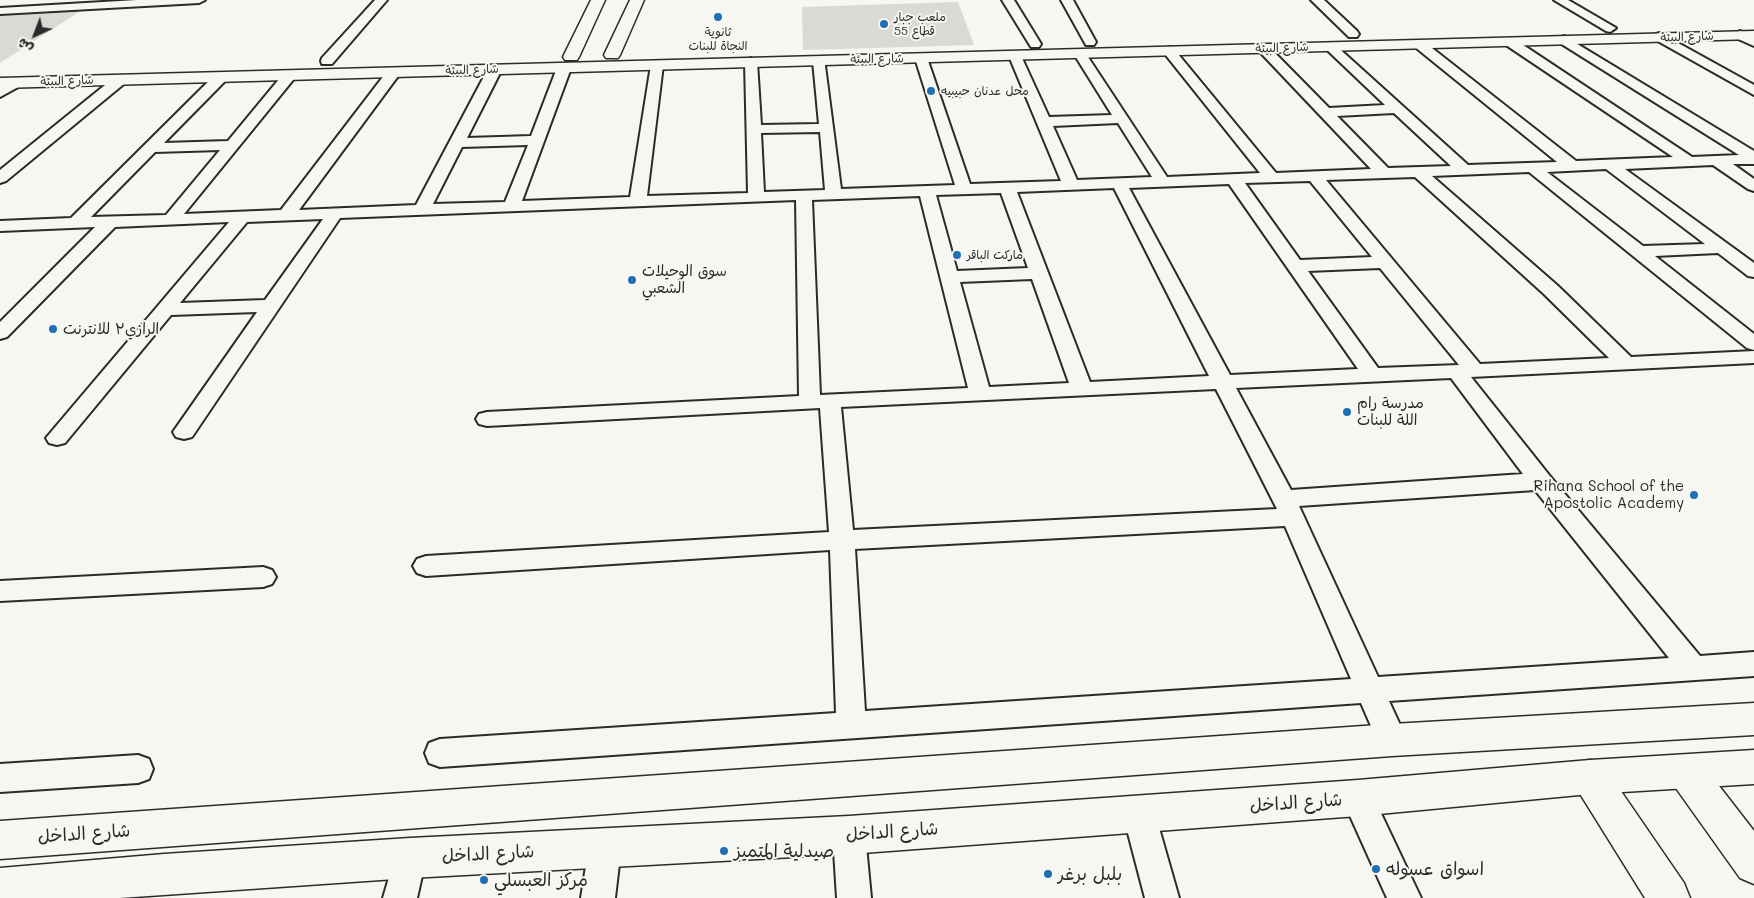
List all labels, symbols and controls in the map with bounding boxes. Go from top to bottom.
north arrow [10,10,60,60]
place label: ملعب جبار قطاع 55 [894,10,946,38]
marker: ثانوية النجاة للبنات [712,11,724,23]
marker: ملعب جبار قطاع 55 [878,18,890,30]
place label: ثانوية النجاة للبنات [688,25,748,53]
street label: شارع البيئة [1660,29,1714,45]
text: ش [12,34,37,59]
street label: شارع البيئة [1255,40,1309,56]
street label: شارع البيئة [850,51,904,67]
street label: شارع البيئة [445,62,499,78]
street label: شارع البيئة [40,73,94,89]
place label: محل عدنان حبيبيه [941,84,1029,98]
marker: محل عدنان حبيبيه [925,85,937,97]
place label: ماركت الباقر [967,248,1023,262]
marker: ماركت الباقر [951,249,963,261]
place label: سوق الوحيلات الشعبي [642,262,727,297]
marker: سوق الوحيلات الشعبي [626,274,638,286]
place label: الرازي٣ للانترنت [63,320,159,338]
marker: الرازي٣ للانترنت [47,323,59,335]
place label: مدرسة رام اللة للبنات [1357,394,1424,429]
marker: مدرسة رام اللة للبنات [1341,406,1353,418]
place label: Rihana School of the Apostolic Academy [1534,477,1684,512]
marker: Rihana School of the Apostolic Academy [1688,489,1700,501]
street label: شارع الداخل [1249,789,1343,817]
street label: شارع الداخل [845,818,939,846]
street label: شارع الداخل [37,820,131,848]
place label: صيدلية المتميز [734,840,834,862]
street label: شارع الداخل [441,841,535,867]
marker: صيدلية المتميز [718,845,730,857]
place label: اسواق عسوله [1386,858,1484,880]
place label: بلبل برغر [1058,863,1122,885]
marker: اسواق عسوله [1370,863,1382,875]
marker: بلبل برغر [1042,868,1054,880]
place label: مركز العبسلي [494,869,588,891]
marker: مركز العبسلي [478,874,490,886]

